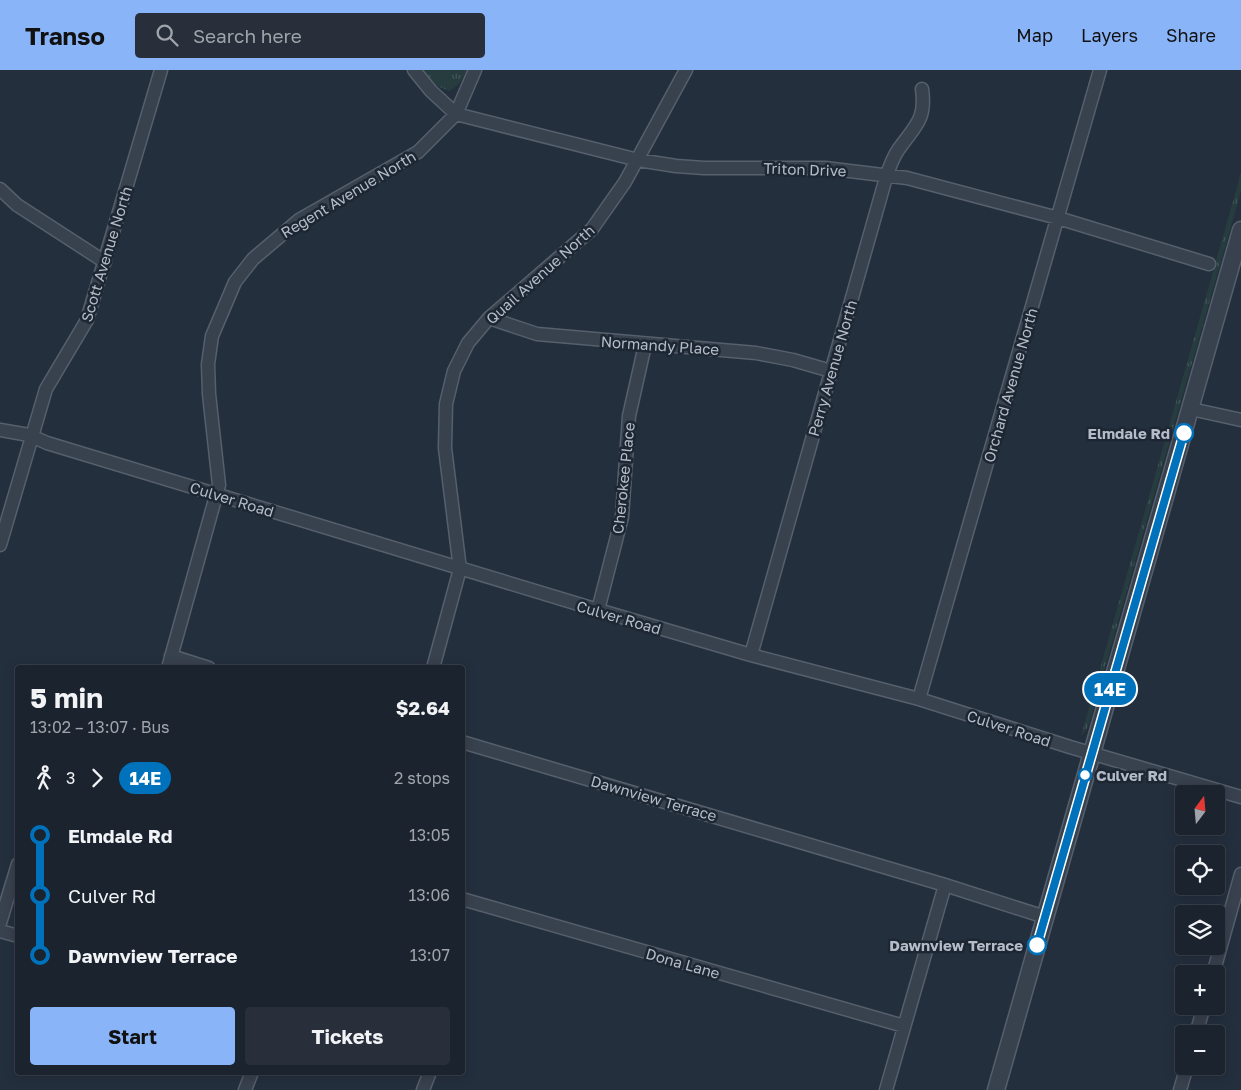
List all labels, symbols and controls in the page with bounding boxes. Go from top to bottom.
search box [135,13,485,58]
text: Transo [25,21,105,50]
icon: search [153,21,181,49]
text: Search here [193,24,302,47]
text: Map [1016,24,1053,46]
text: Layers [1081,24,1138,46]
text: Share [1166,24,1216,46]
street label: Regent Avenue North [277,147,419,241]
street label: Triton Drive [763,159,847,179]
street label: Scott Avenue North [77,184,135,324]
street label: Quail Avenue North [482,221,598,327]
street label: Perry Avenue North [804,298,860,438]
street label: Orchard Avenue North [979,306,1041,464]
street label: Normandy Place [600,332,720,358]
street label: Cherokee Place [608,421,638,535]
marker: Elmdale Rd [1174,423,1194,443]
place label: Elmdale Rd [1088,424,1170,442]
street label: Culver Road [188,478,276,520]
street label: Culver Road [575,596,663,638]
line badge: 14E [1081,673,1139,705]
text: 14E [1094,678,1126,700]
text: 5 min [30,681,103,714]
text: $2.64 [396,696,450,719]
street label: Culver Road [965,706,1053,750]
text: 13:02 – 13:07 · Bus [30,717,170,737]
icon: walk [30,764,58,792]
icon: forward [83,764,111,792]
place label: Culver Rd [1096,766,1167,784]
text: 14E [129,767,161,789]
text: 3 [66,768,75,788]
text: 2 stops [394,768,450,788]
marker: Culver Rd [1078,768,1092,782]
street label: Dawnview Terrace [589,771,719,825]
north arrow [1175,785,1225,835]
map controls [1175,785,1225,1075]
text: Elmdale Rd [68,824,172,847]
text: 13:05 [409,825,450,845]
button: locate [1175,845,1225,895]
text: Culver Rd [68,884,156,907]
text: 13:06 [408,885,450,905]
button: layers [1175,905,1225,955]
marker: Dawnview Terrace [1027,935,1047,955]
place label: Dawnview Terrace [889,936,1023,954]
text: Dawnview Terrace [68,944,237,967]
street label: Dona Lane [644,944,722,982]
text: 13:07 [410,945,450,965]
button: + [1175,965,1225,1015]
button: Start [30,1007,235,1065]
button: Tickets [245,1007,450,1065]
button: − [1175,1025,1225,1075]

